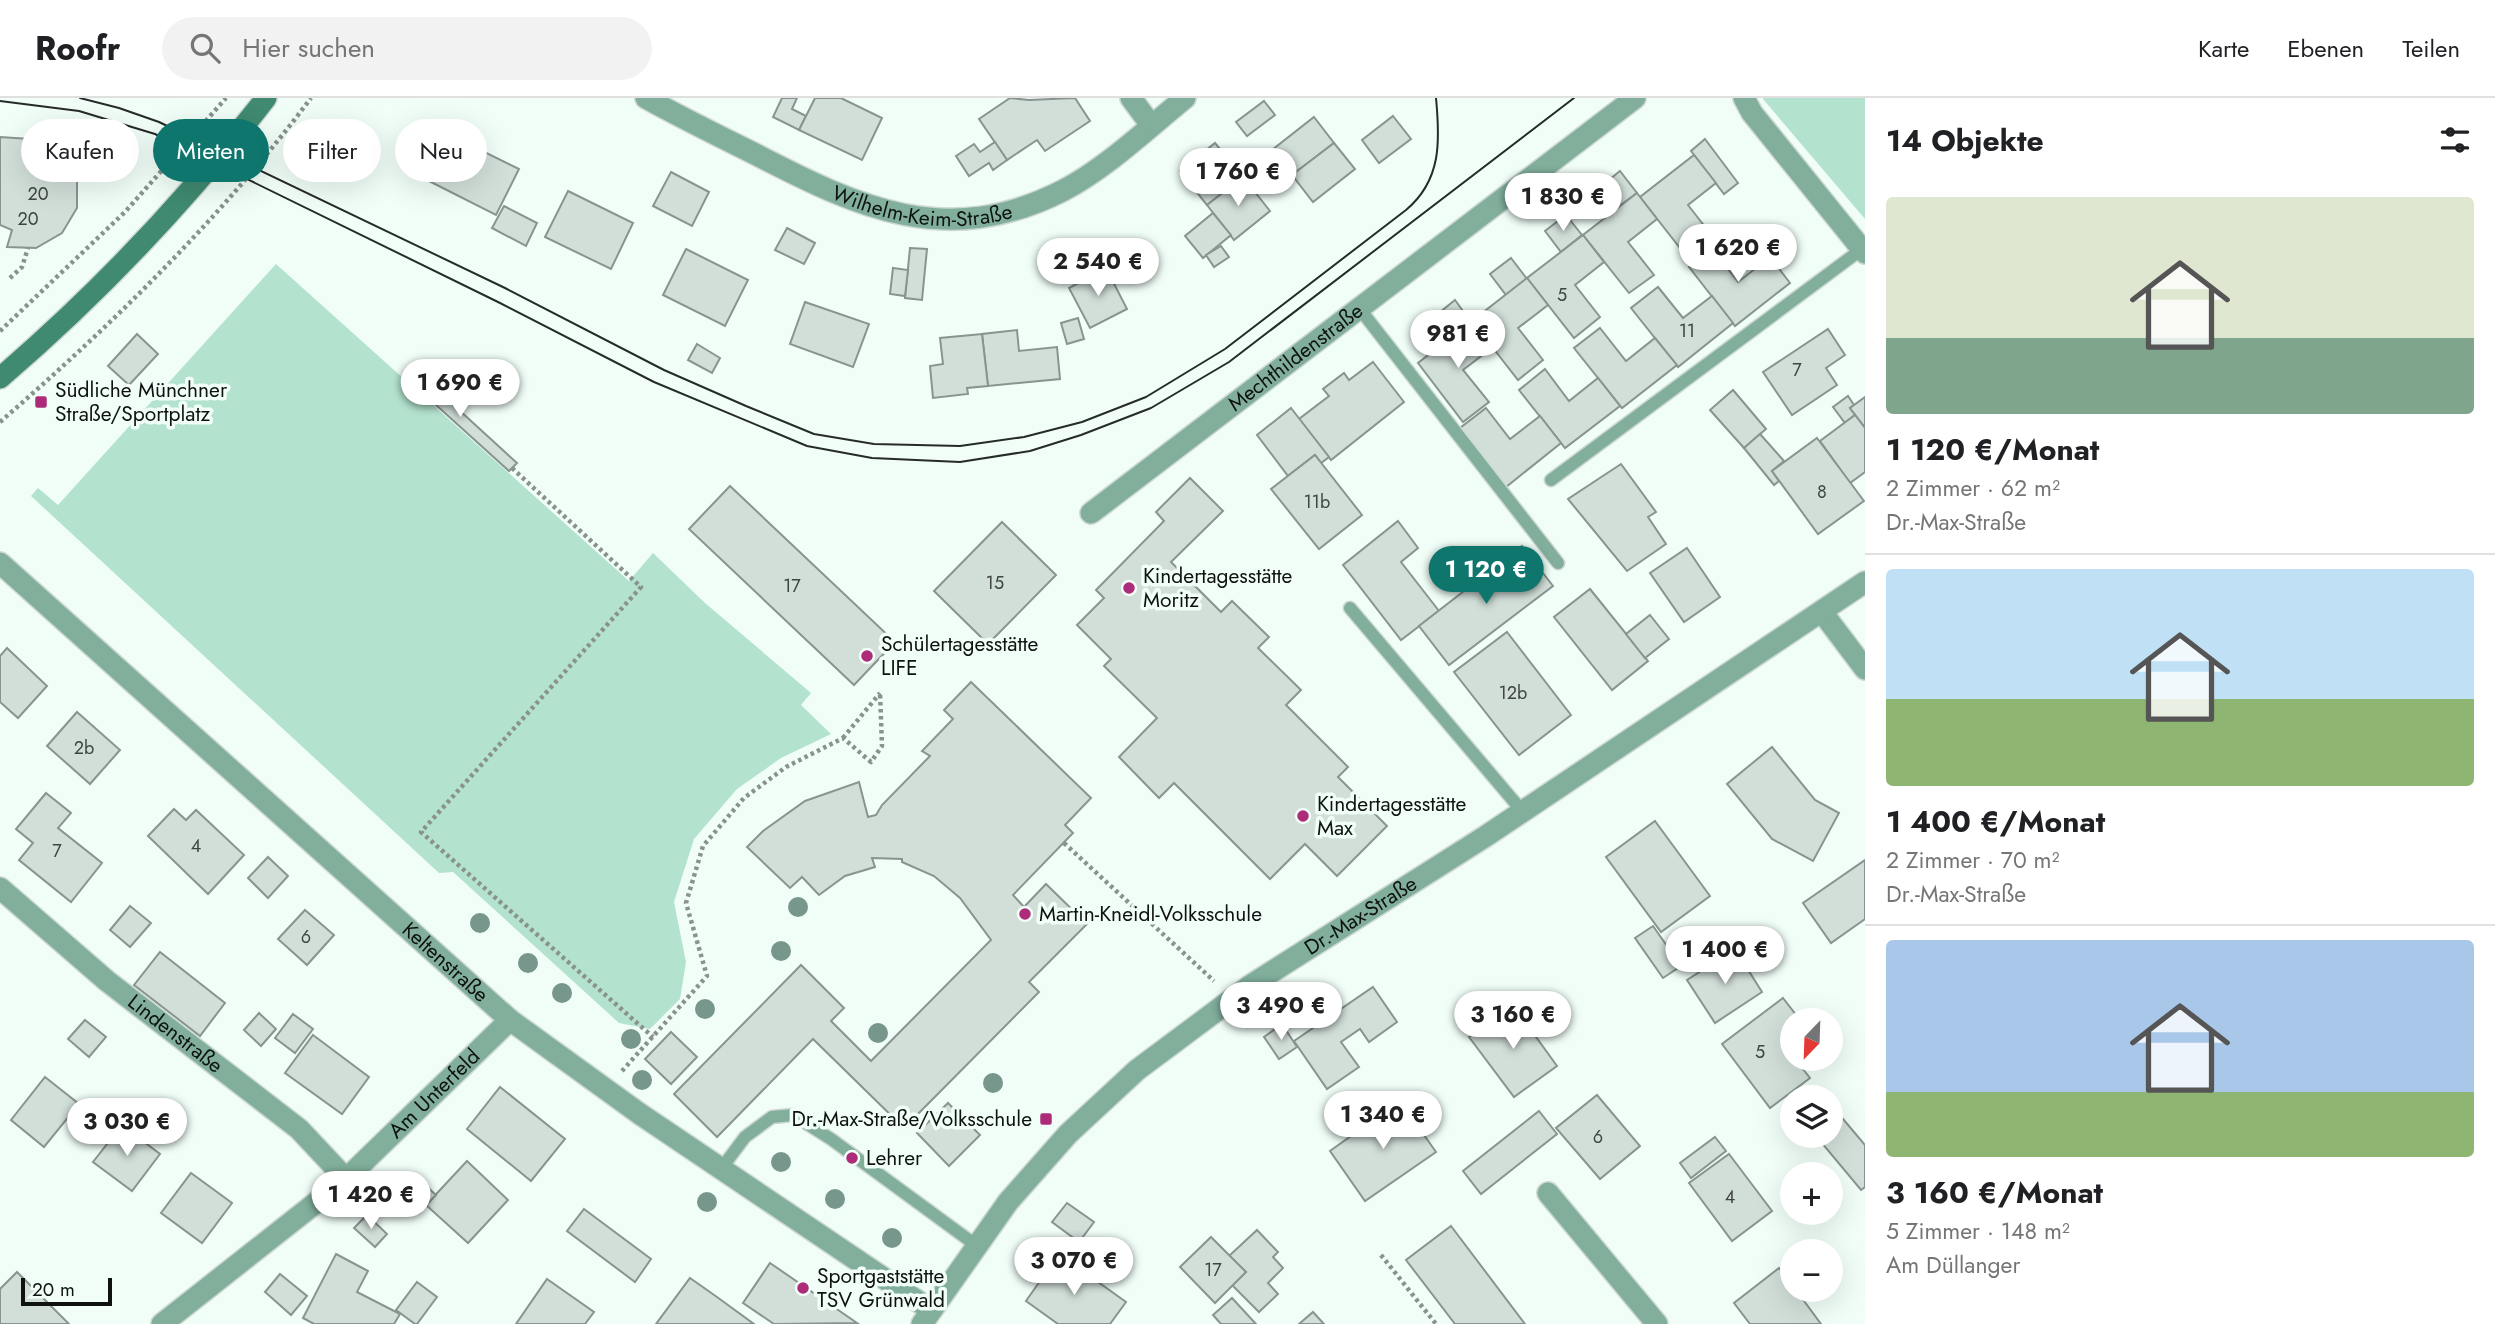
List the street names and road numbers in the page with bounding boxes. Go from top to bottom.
street label: Wilhelm-Keim-Straße [827,178,1016,234]
street label: Mechthildenstraße [1222,296,1369,418]
street label: Dr.-Max-Straße [1299,869,1423,962]
street label: Keltenstraße [395,915,495,1009]
street label: Lindenstraße [121,987,229,1080]
street label: Am Unterfeld [381,1042,487,1145]

